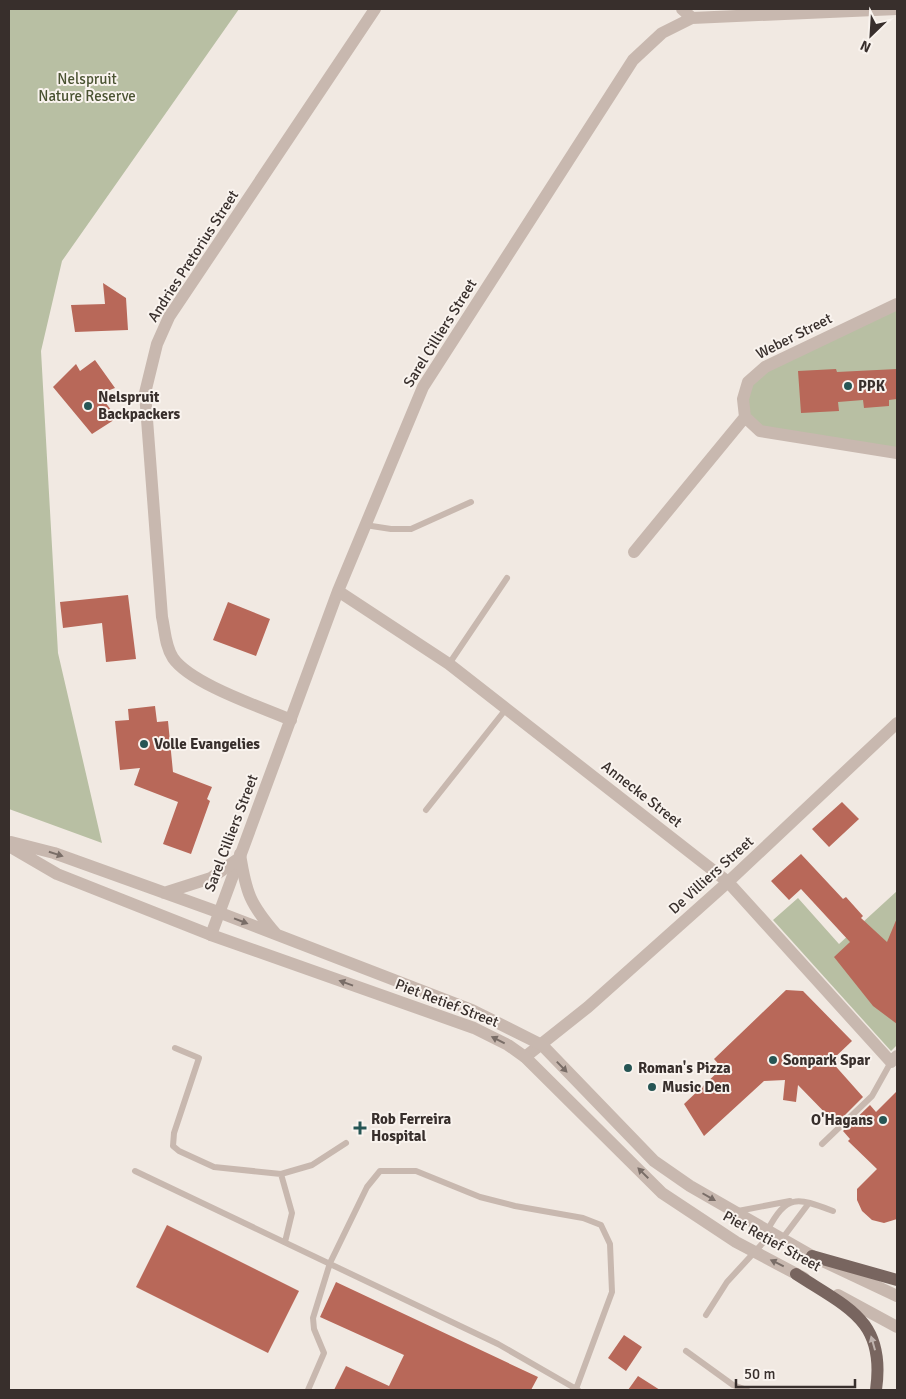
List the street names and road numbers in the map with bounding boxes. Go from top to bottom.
street label: Andries Pretorius Street [144,187,242,325]
street label: Sarel Cilliers Street [399,276,481,390]
street label: Weber Street [753,309,835,363]
street label: Annecke Street [598,757,686,831]
street label: Sarel Cilliers Street [200,772,262,894]
street label: De Villiers Street [665,832,757,918]
street label: Piet Retief Street [393,975,501,1031]
street label: Piet Retief Street [720,1207,824,1275]

